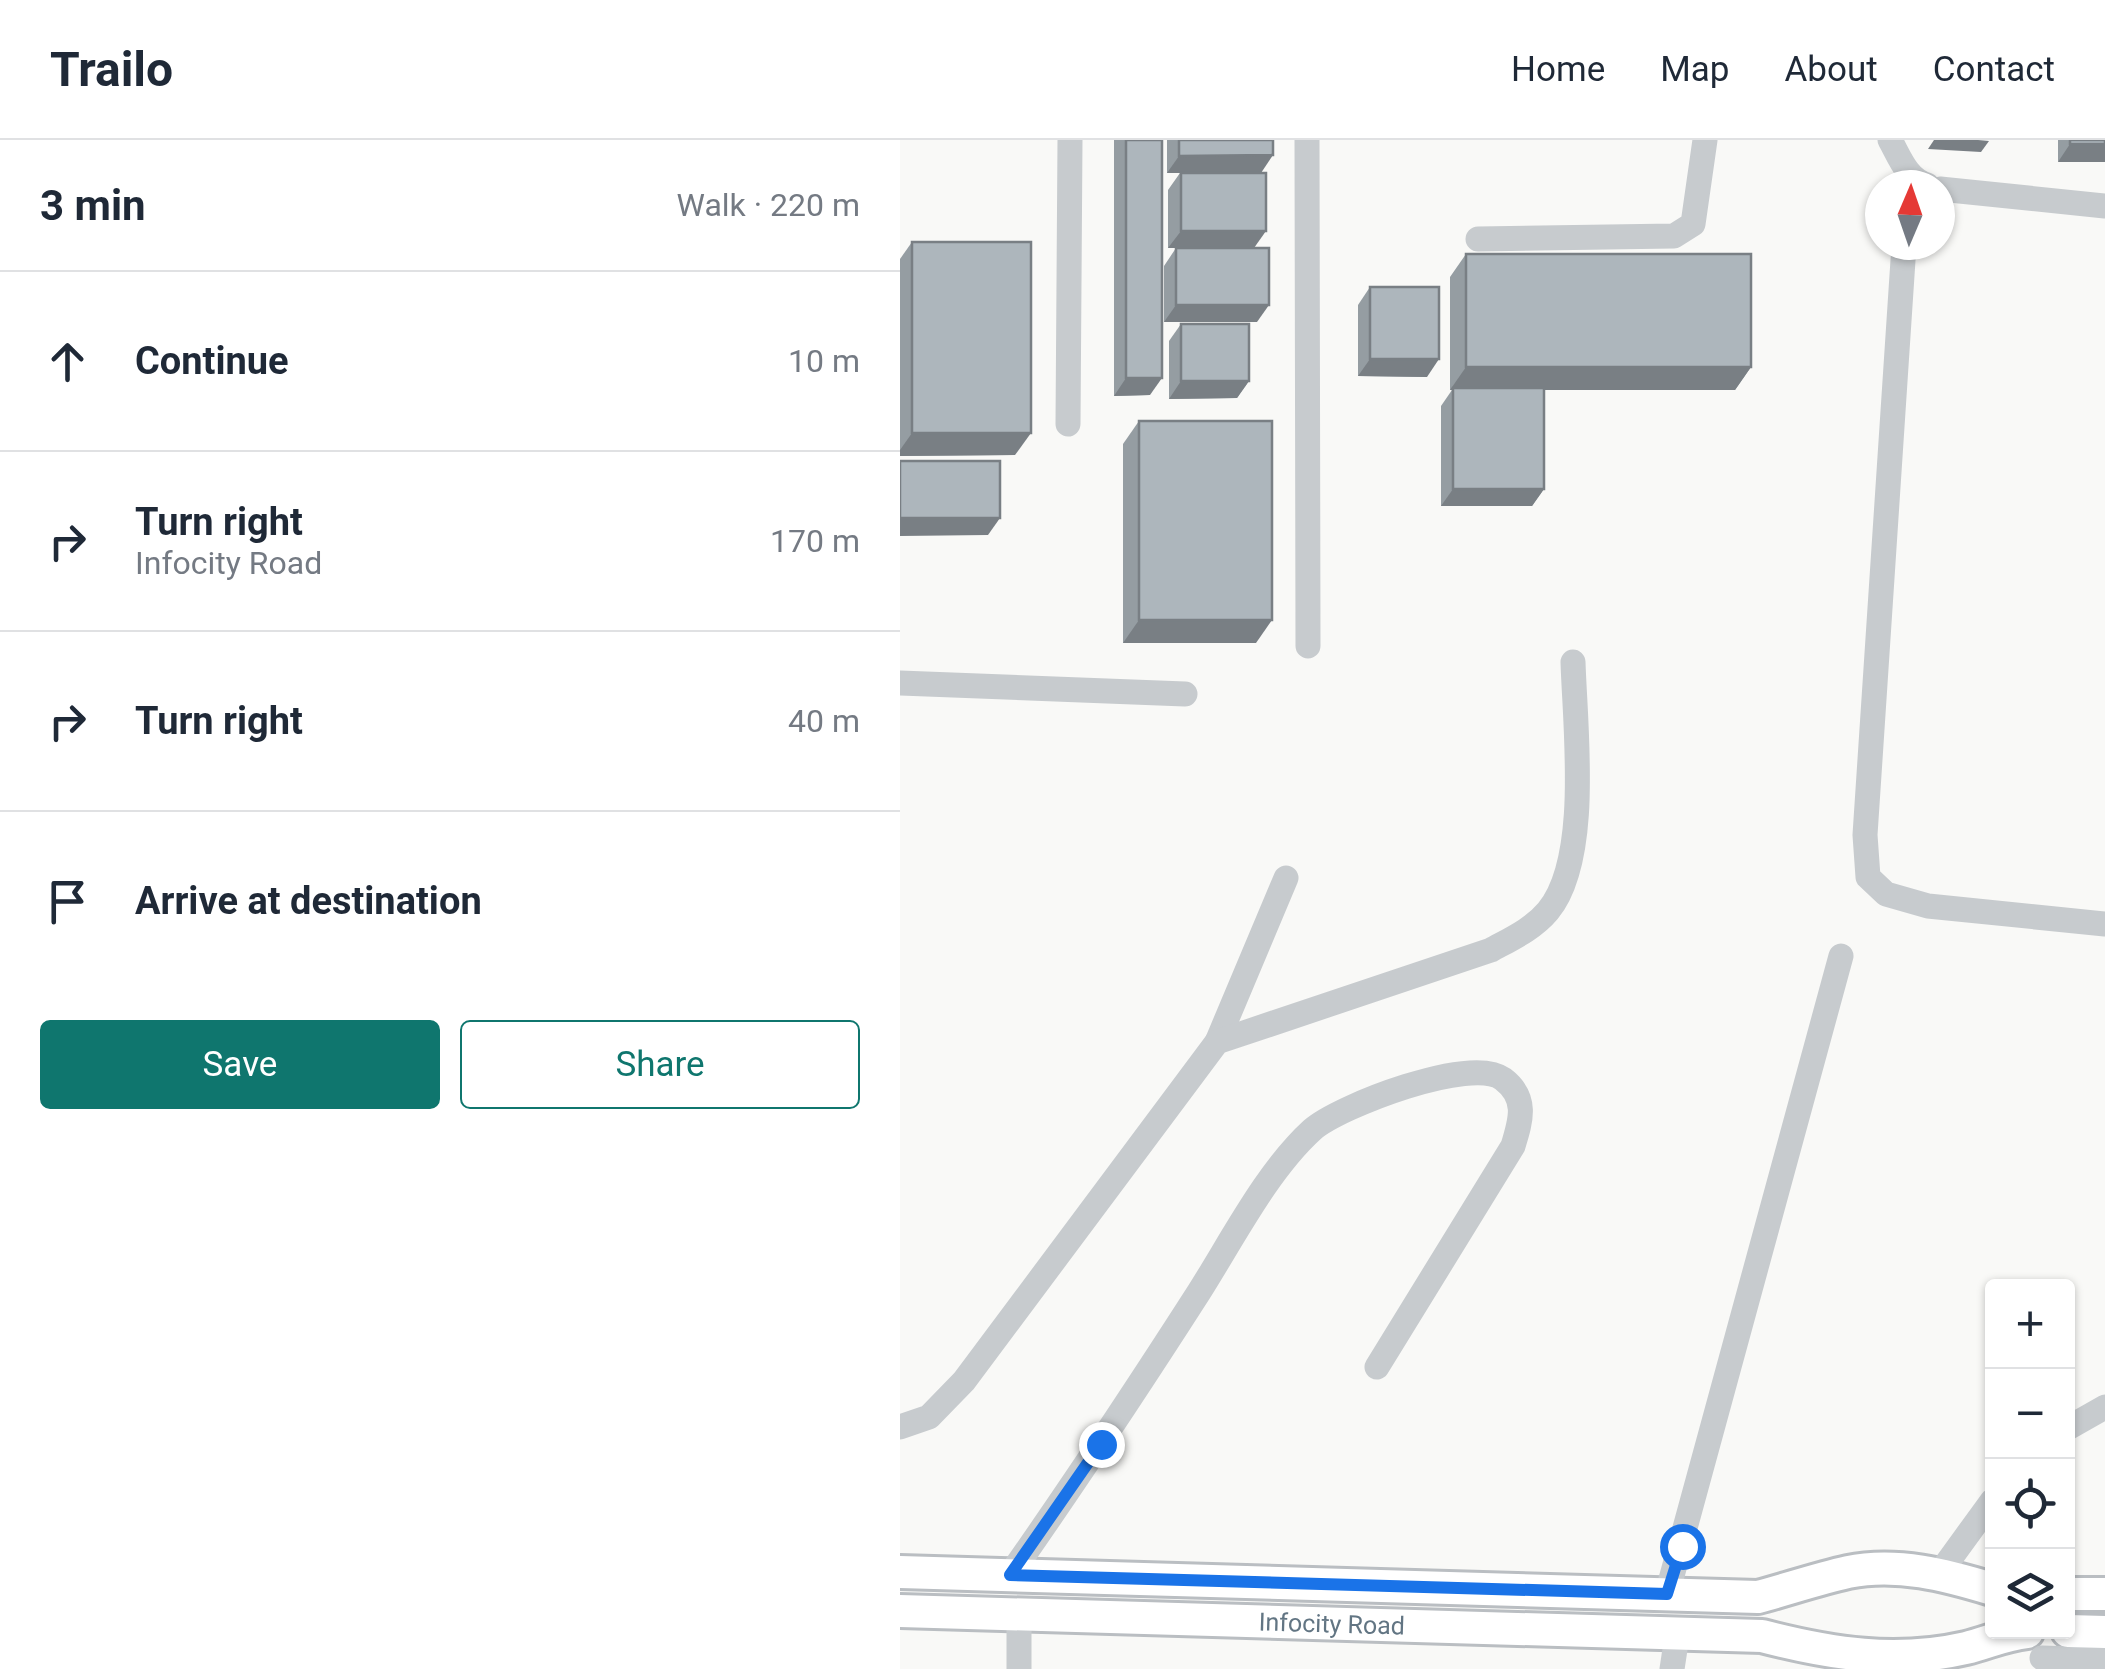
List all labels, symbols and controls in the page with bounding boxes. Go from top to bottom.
text: Trailo [50,41,173,98]
text: Home [1511,49,1605,90]
text: Map [1660,49,1729,90]
text: About [1784,49,1878,90]
text: Contact [1933,49,2055,90]
north arrow [1865,170,1955,260]
text: 3 min [40,181,146,230]
text: Walk · 220 m [677,186,860,224]
icon: ahead [40,334,95,389]
text: Continue [135,339,289,383]
text: 10 m [788,342,860,380]
text: Turn right [135,500,303,544]
icon: right [40,514,95,569]
text: 170 m [770,522,860,560]
text: Infocity Road [135,544,322,582]
icon: right [40,694,95,749]
text: Turn right [135,699,303,743]
text: 40 m [788,702,860,740]
icon: arrive [40,874,95,929]
text: Arrive at destination [135,879,482,923]
button: Save [40,1020,440,1109]
button: Share [460,1020,860,1109]
map controls [1985,1279,2075,1639]
button: + [1985,1279,2075,1369]
button: − [1985,1369,2075,1459]
route end [1079,1422,1125,1468]
button: locate [1985,1459,2075,1549]
route start [1660,1524,1706,1570]
button: layers [1985,1549,2075,1639]
street label: Infocity Road [1258,1607,1405,1640]

